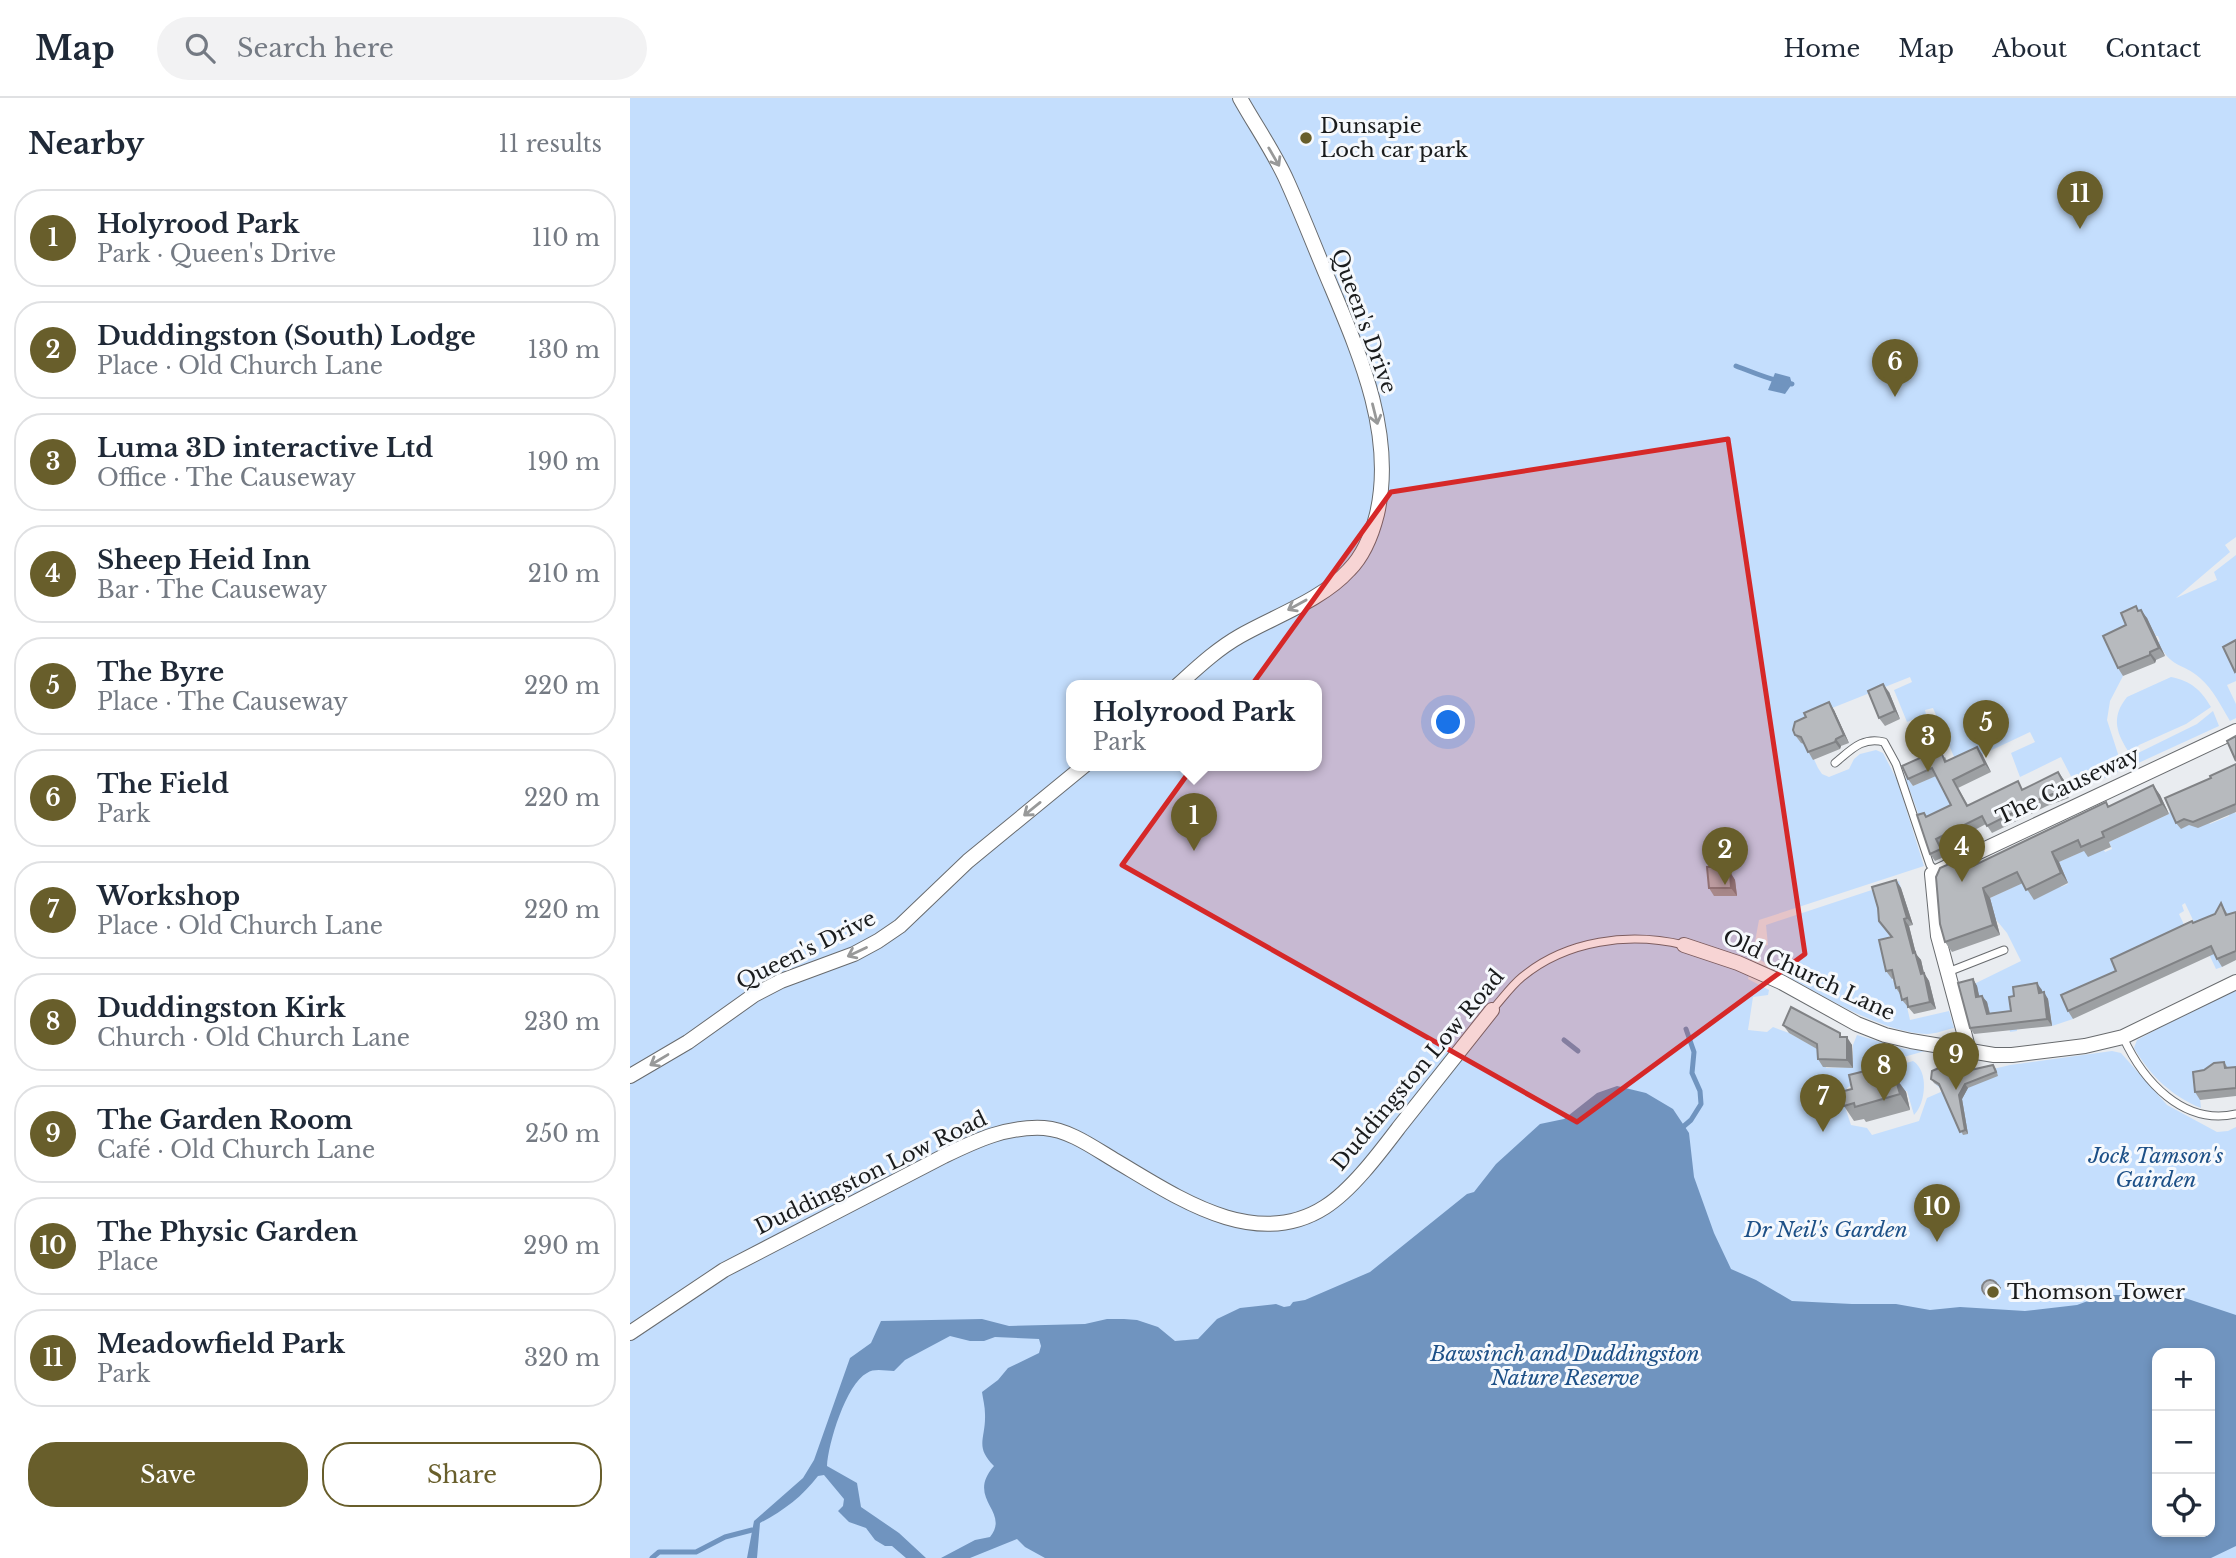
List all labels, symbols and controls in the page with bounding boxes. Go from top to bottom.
search box [157,17,647,80]
text: Map [35,28,115,69]
icon: search [181,29,219,67]
text: Search here [237,32,394,64]
text: Home [1784,34,1860,63]
text: Map [1898,34,1954,63]
text: About [1992,34,2067,63]
text: Contact [2105,34,2201,63]
place label: Dunsapie Loch car park [1320,113,1468,163]
text: Nearby [28,125,144,162]
text: 11 results [499,130,602,158]
marker: Dunsapie Loch car park [1298,130,1314,146]
one-way arrow [1268,146,1281,167]
pin: 11 [2057,171,2103,229]
text: Holyrood Park [97,208,299,240]
text: 1 [48,224,58,252]
text: 110 m [532,224,600,252]
text: Park · Queen's Drive [97,240,336,268]
street label: Queen's Drive [1326,245,1402,397]
text: Duddingston (South) Lodge [97,320,476,352]
text: 2 [46,336,60,364]
text: 130 m [528,336,600,364]
pin: 6 [1872,339,1918,397]
text: Place · Old Church Lane [97,352,383,380]
one-way arrow [1369,402,1382,425]
text: Luma 3D interactive Ltd [97,432,433,464]
text: 3 [46,448,60,476]
text: 190 m [527,448,600,476]
text: Office · The Causeway [97,464,356,492]
text: Sheep Heid Inn [97,544,311,576]
text: 4 [45,560,61,588]
text: 210 m [528,560,600,588]
text: Bar · The Causeway [97,576,327,604]
one-way arrow [1288,598,1308,612]
text: The Byre [97,656,224,688]
text: 5 [46,672,60,700]
text: 220 m [524,672,600,700]
popup [1066,680,1322,771]
text: Place · The Causeway [97,688,348,716]
text: Holyrood Park [1093,696,1295,728]
pin: 5 [1963,700,2009,758]
your location [1431,705,1465,739]
pin: 3 [1905,714,1951,772]
text: Park [1093,728,1146,756]
street label: The Causeway [1992,741,2144,831]
text: The Field [97,768,229,800]
text: 6 [45,784,61,812]
text: 220 m [524,784,600,812]
pin: 1 [1171,793,1217,851]
text: Park [97,800,150,828]
one-way arrow [1024,801,1042,816]
pin: 4 [1939,824,1985,882]
pin: 2 [1702,827,1748,885]
text: Workshop [97,880,240,912]
text: 7 [47,896,59,924]
text: 220 m [524,896,600,924]
street label: Queen's Drive [732,905,880,995]
text: Place · Old Church Lane [97,912,383,940]
street label: Old Church Lane [1719,924,1899,1026]
one-way arrow [847,945,868,959]
street label: Duddingston Low Road [1326,964,1510,1176]
text: Duddingston Kirk [97,992,346,1024]
text: 8 [46,1008,60,1036]
text: 230 m [524,1008,600,1036]
text: Church · Old Church Lane [97,1024,410,1052]
pin: 9 [1933,1032,1979,1090]
pin: 8 [1861,1043,1907,1101]
one-way arrow [649,1054,669,1068]
pin: 7 [1800,1074,1846,1132]
text: The Garden Room [97,1104,353,1136]
street label: Duddingston Low Road [751,1105,991,1241]
text: 9 [45,1120,61,1148]
text: 250 m [525,1120,600,1148]
text: Café · Old Church Lane [97,1136,375,1164]
park label: Jock Tamson's Gairden [2088,1143,2223,1193]
pin: 10 [1914,1184,1960,1242]
text: The Physic Garden [97,1216,358,1248]
park label: Dr Neil's Garden [1743,1217,1908,1243]
text: 10 [39,1232,67,1260]
text: 290 m [523,1232,600,1260]
text: Place [97,1248,159,1276]
place label: Thomson Tower [2007,1279,2185,1305]
marker: Thomson Tower [1985,1284,2001,1300]
text: Meadowfield Park [97,1328,345,1360]
park label: Bawsinch and Duddingston Nature Reserve [1429,1341,1700,1391]
text: 11 [43,1344,63,1372]
text: 320 m [524,1344,600,1372]
map controls [2152,1348,2215,1537]
button: + [2152,1348,2215,1411]
text: Park [97,1360,150,1388]
button: − [2152,1411,2215,1474]
button: Save [28,1442,308,1507]
button: Share [322,1442,602,1507]
button: locate [2152,1474,2215,1537]

